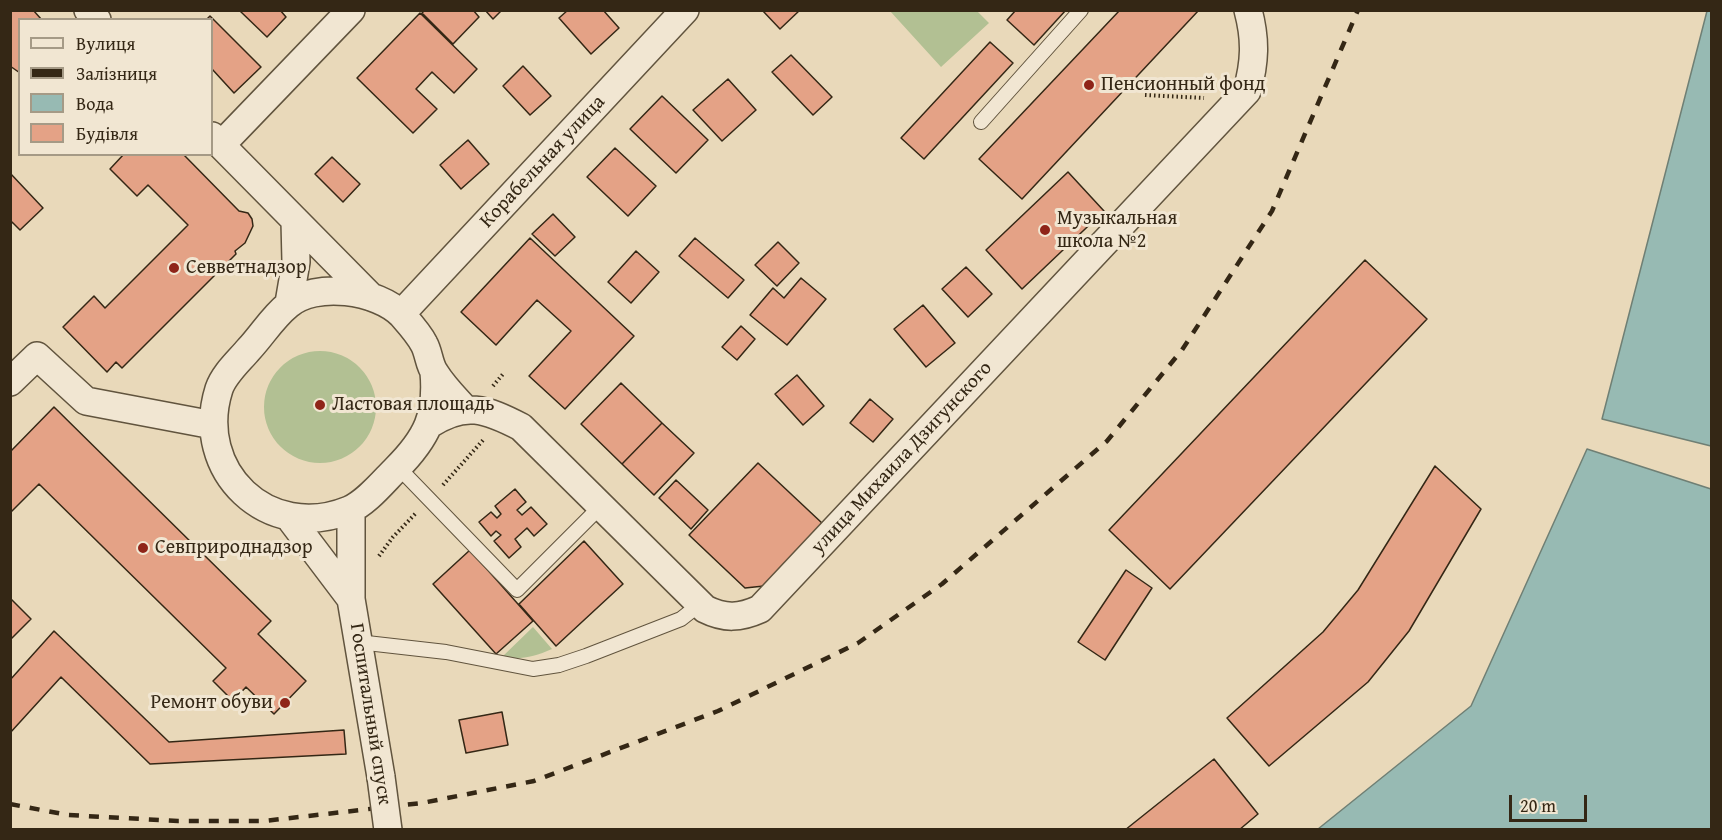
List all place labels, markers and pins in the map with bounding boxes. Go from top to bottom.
place label: Пенсионный фонд [1101,73,1265,97]
marker: Пенсионный фонд [1082,78,1096,92]
place label: Музыкальная школа №2 [1057,207,1177,254]
marker: Музыкальная школа №2 [1038,223,1052,237]
place label: Севветнадзор [186,256,306,280]
marker: Севветнадзор [167,261,181,275]
place label: Ластовая площадь [332,393,495,417]
marker: Ластовая площадь [313,398,327,412]
place label: Севприроднадзор [155,536,313,560]
marker: Севприроднадзор [136,541,150,555]
place label: Ремонт обуви [150,691,273,715]
marker: Ремонт обуви [278,696,292,710]

